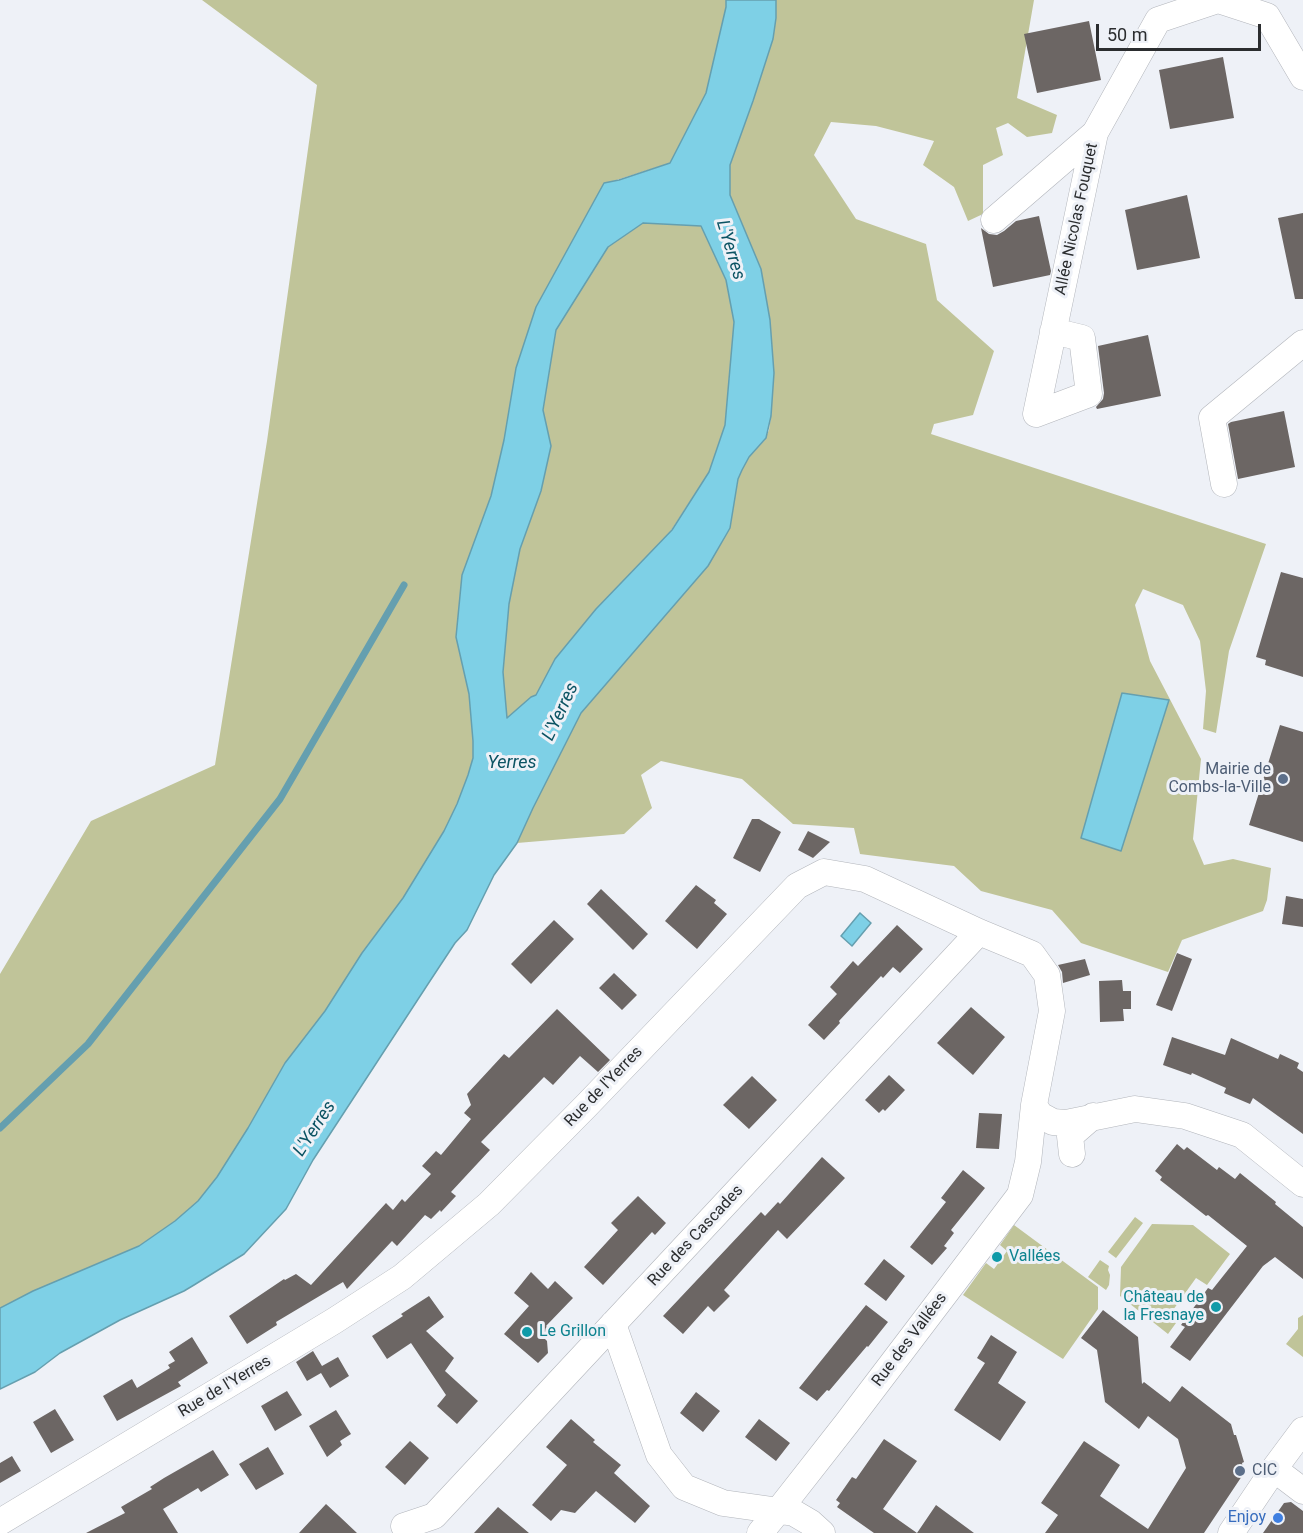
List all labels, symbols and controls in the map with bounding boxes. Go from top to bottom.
scale bar [1099,12,1264,50]
text: 50 m [1107,24,1147,45]
street label: Allée Nicolas Fouquet [1051,141,1103,297]
water label: L'Yerres [711,217,749,283]
water label: L'Yerres [538,680,584,744]
water label: Yerres [487,752,537,774]
place label: Mairie de Combs-la-Ville [1168,760,1271,798]
marker: Mairie de Combs-la-Ville [1276,772,1290,786]
street label: Rue de l'Yerres [561,1043,647,1131]
water label: L'Yerres [289,1097,341,1161]
street label: Rue des Cascades [644,1182,748,1290]
place label: Vallées [1009,1247,1061,1267]
marker: Vallées [990,1250,1004,1264]
place label: Château de la Fresnaye [1123,1288,1204,1326]
street label: Rue des Vallées [869,1289,951,1391]
marker: Château de la Fresnaye [1209,1300,1223,1314]
place label: Le Grillon [539,1322,606,1342]
marker: Le Grillon [520,1325,534,1339]
street label: Rue de l'Yerres [175,1352,275,1422]
place label: CIC [1252,1461,1277,1481]
marker: CIC [1233,1464,1247,1478]
place label: Enjoy [1228,1508,1266,1528]
marker: Enjoy [1271,1511,1285,1525]

